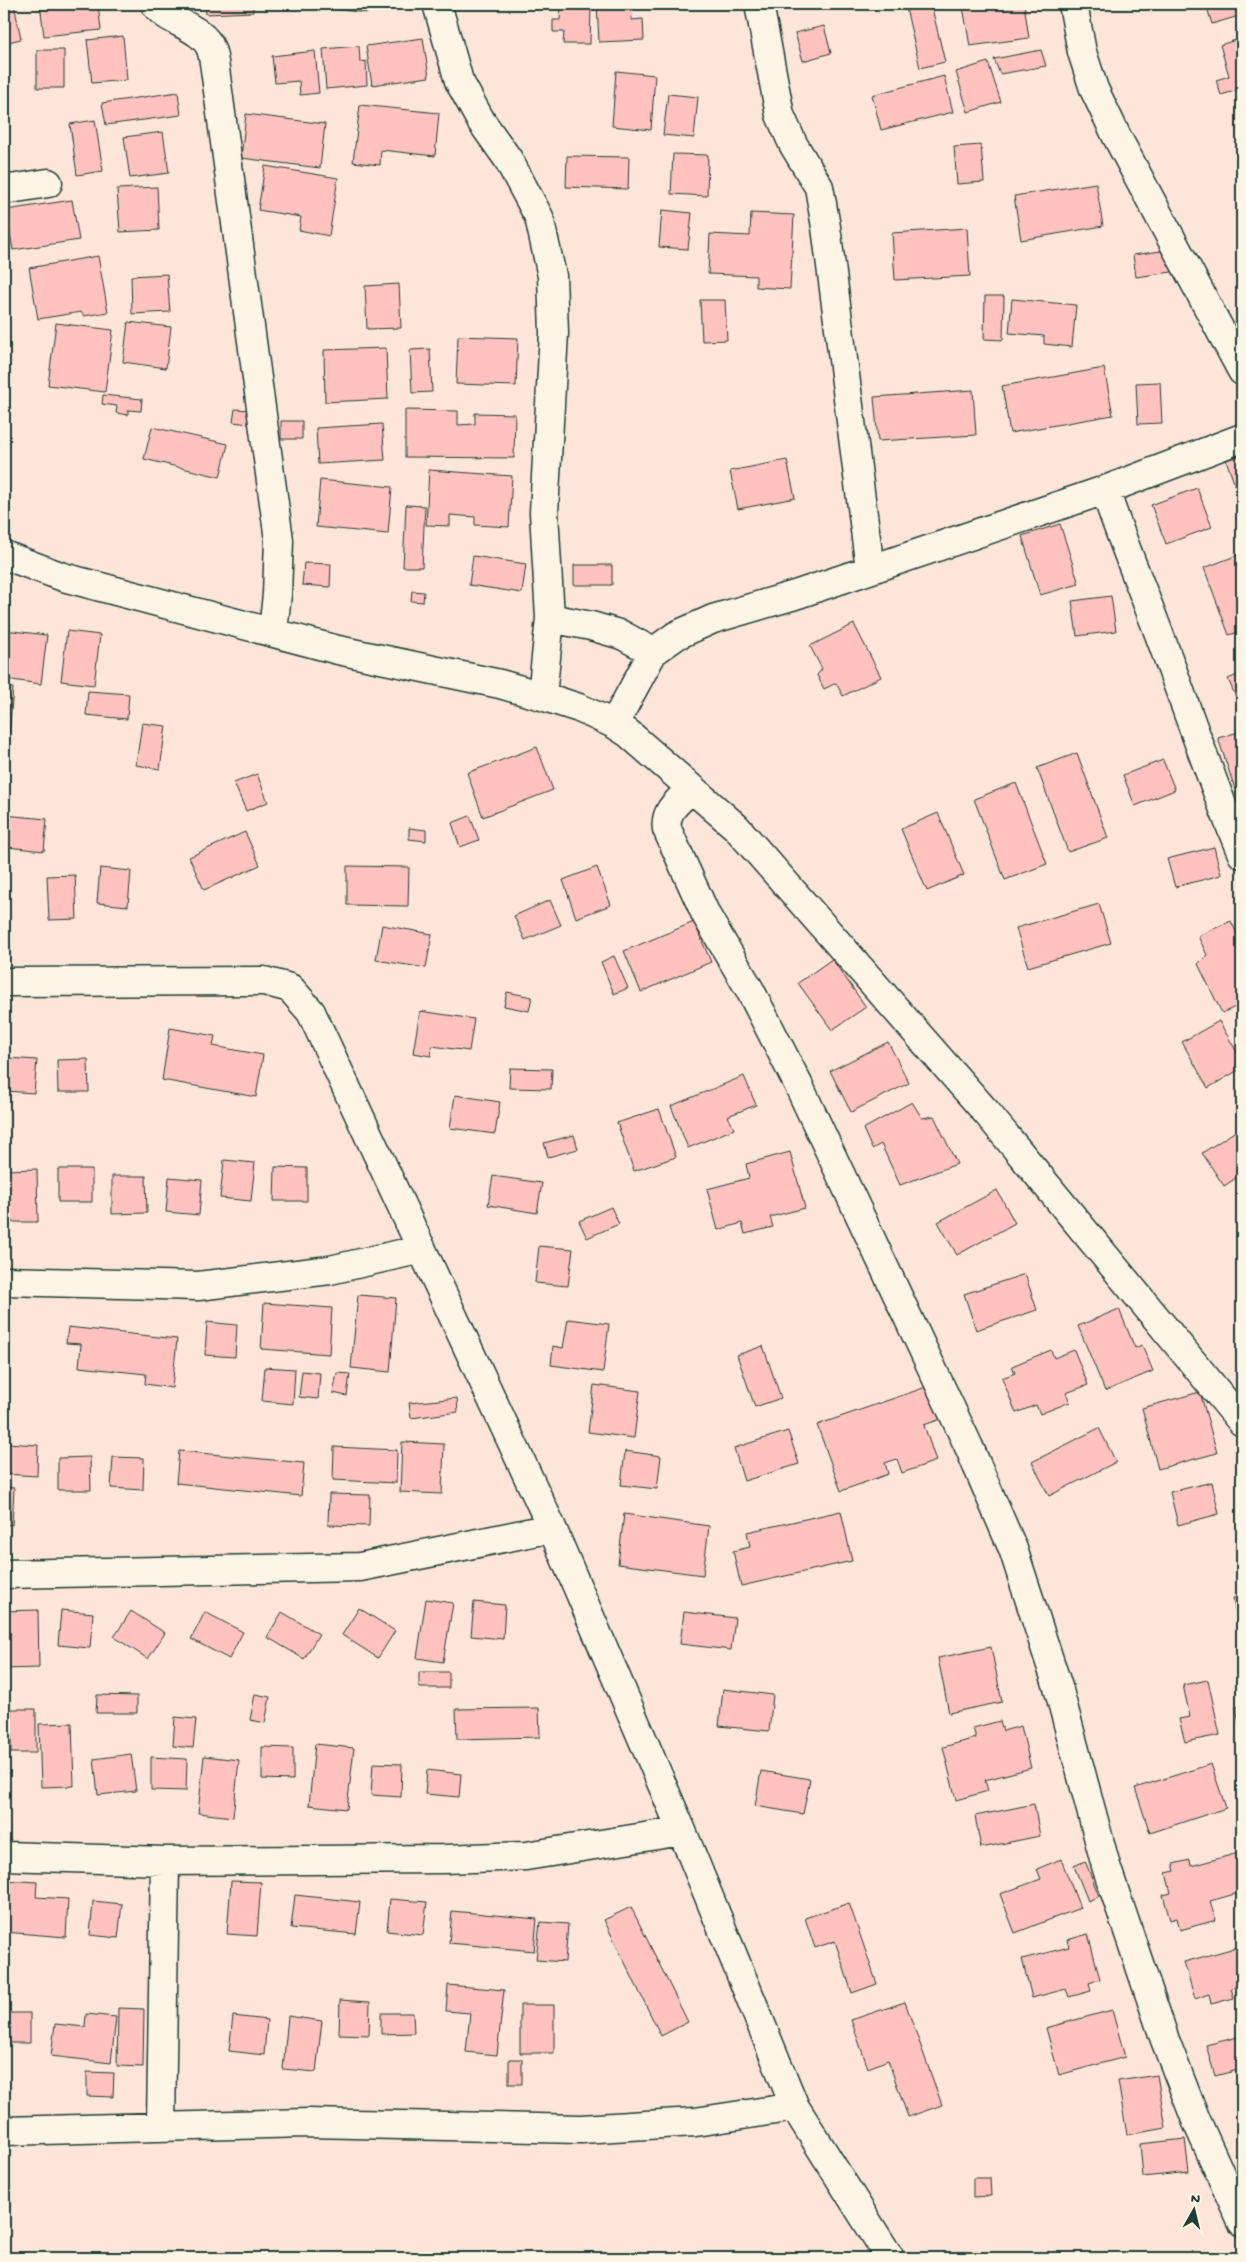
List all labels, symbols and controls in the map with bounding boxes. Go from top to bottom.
north arrow [1168,2184,1218,2234]
text: N [1190,2191,1201,2209]

